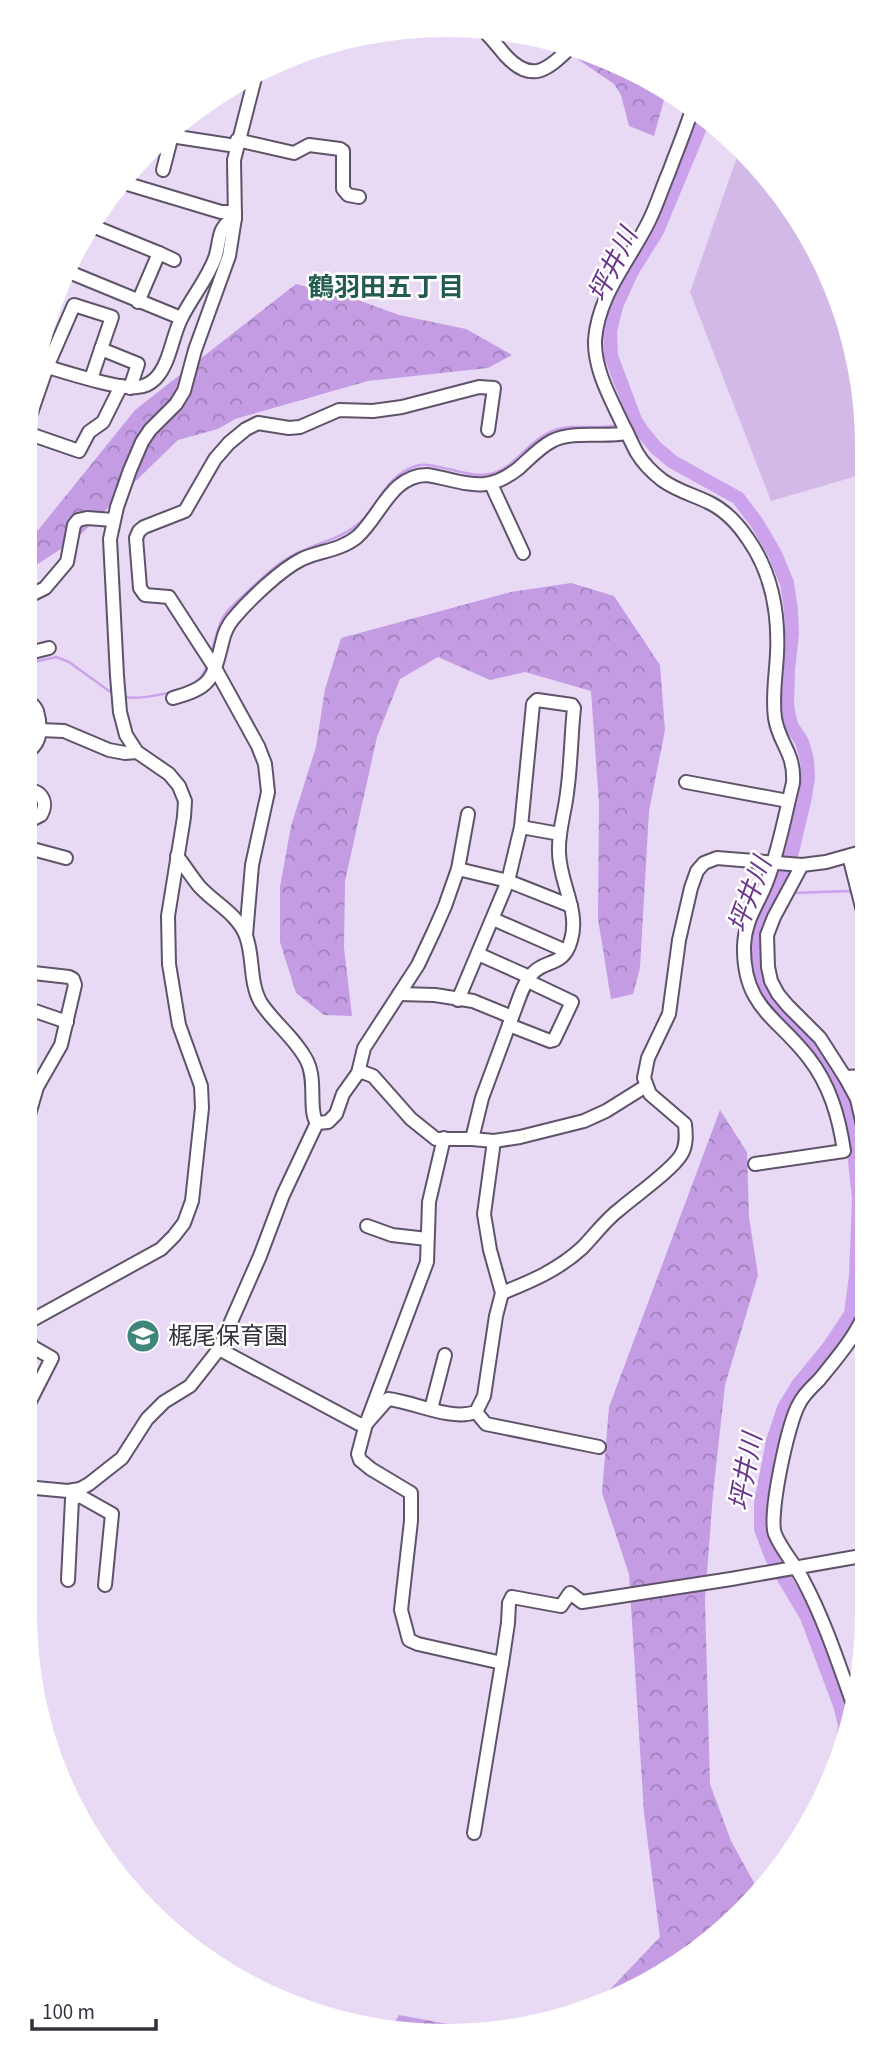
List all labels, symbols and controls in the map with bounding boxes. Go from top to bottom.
water label: 坪井川 [579,219,648,308]
district label: 鶴羽田五丁目 [308,269,464,306]
water label: 坪井川 [719,849,782,938]
school or university icon: 梶尾保育園 [124,1317,162,1355]
place label: 梶尾保育園 [168,1319,288,1354]
water label: 坪井川 [721,1427,772,1514]
scale bar [32,1988,156,2032]
text: 100 m [42,1997,95,2027]

